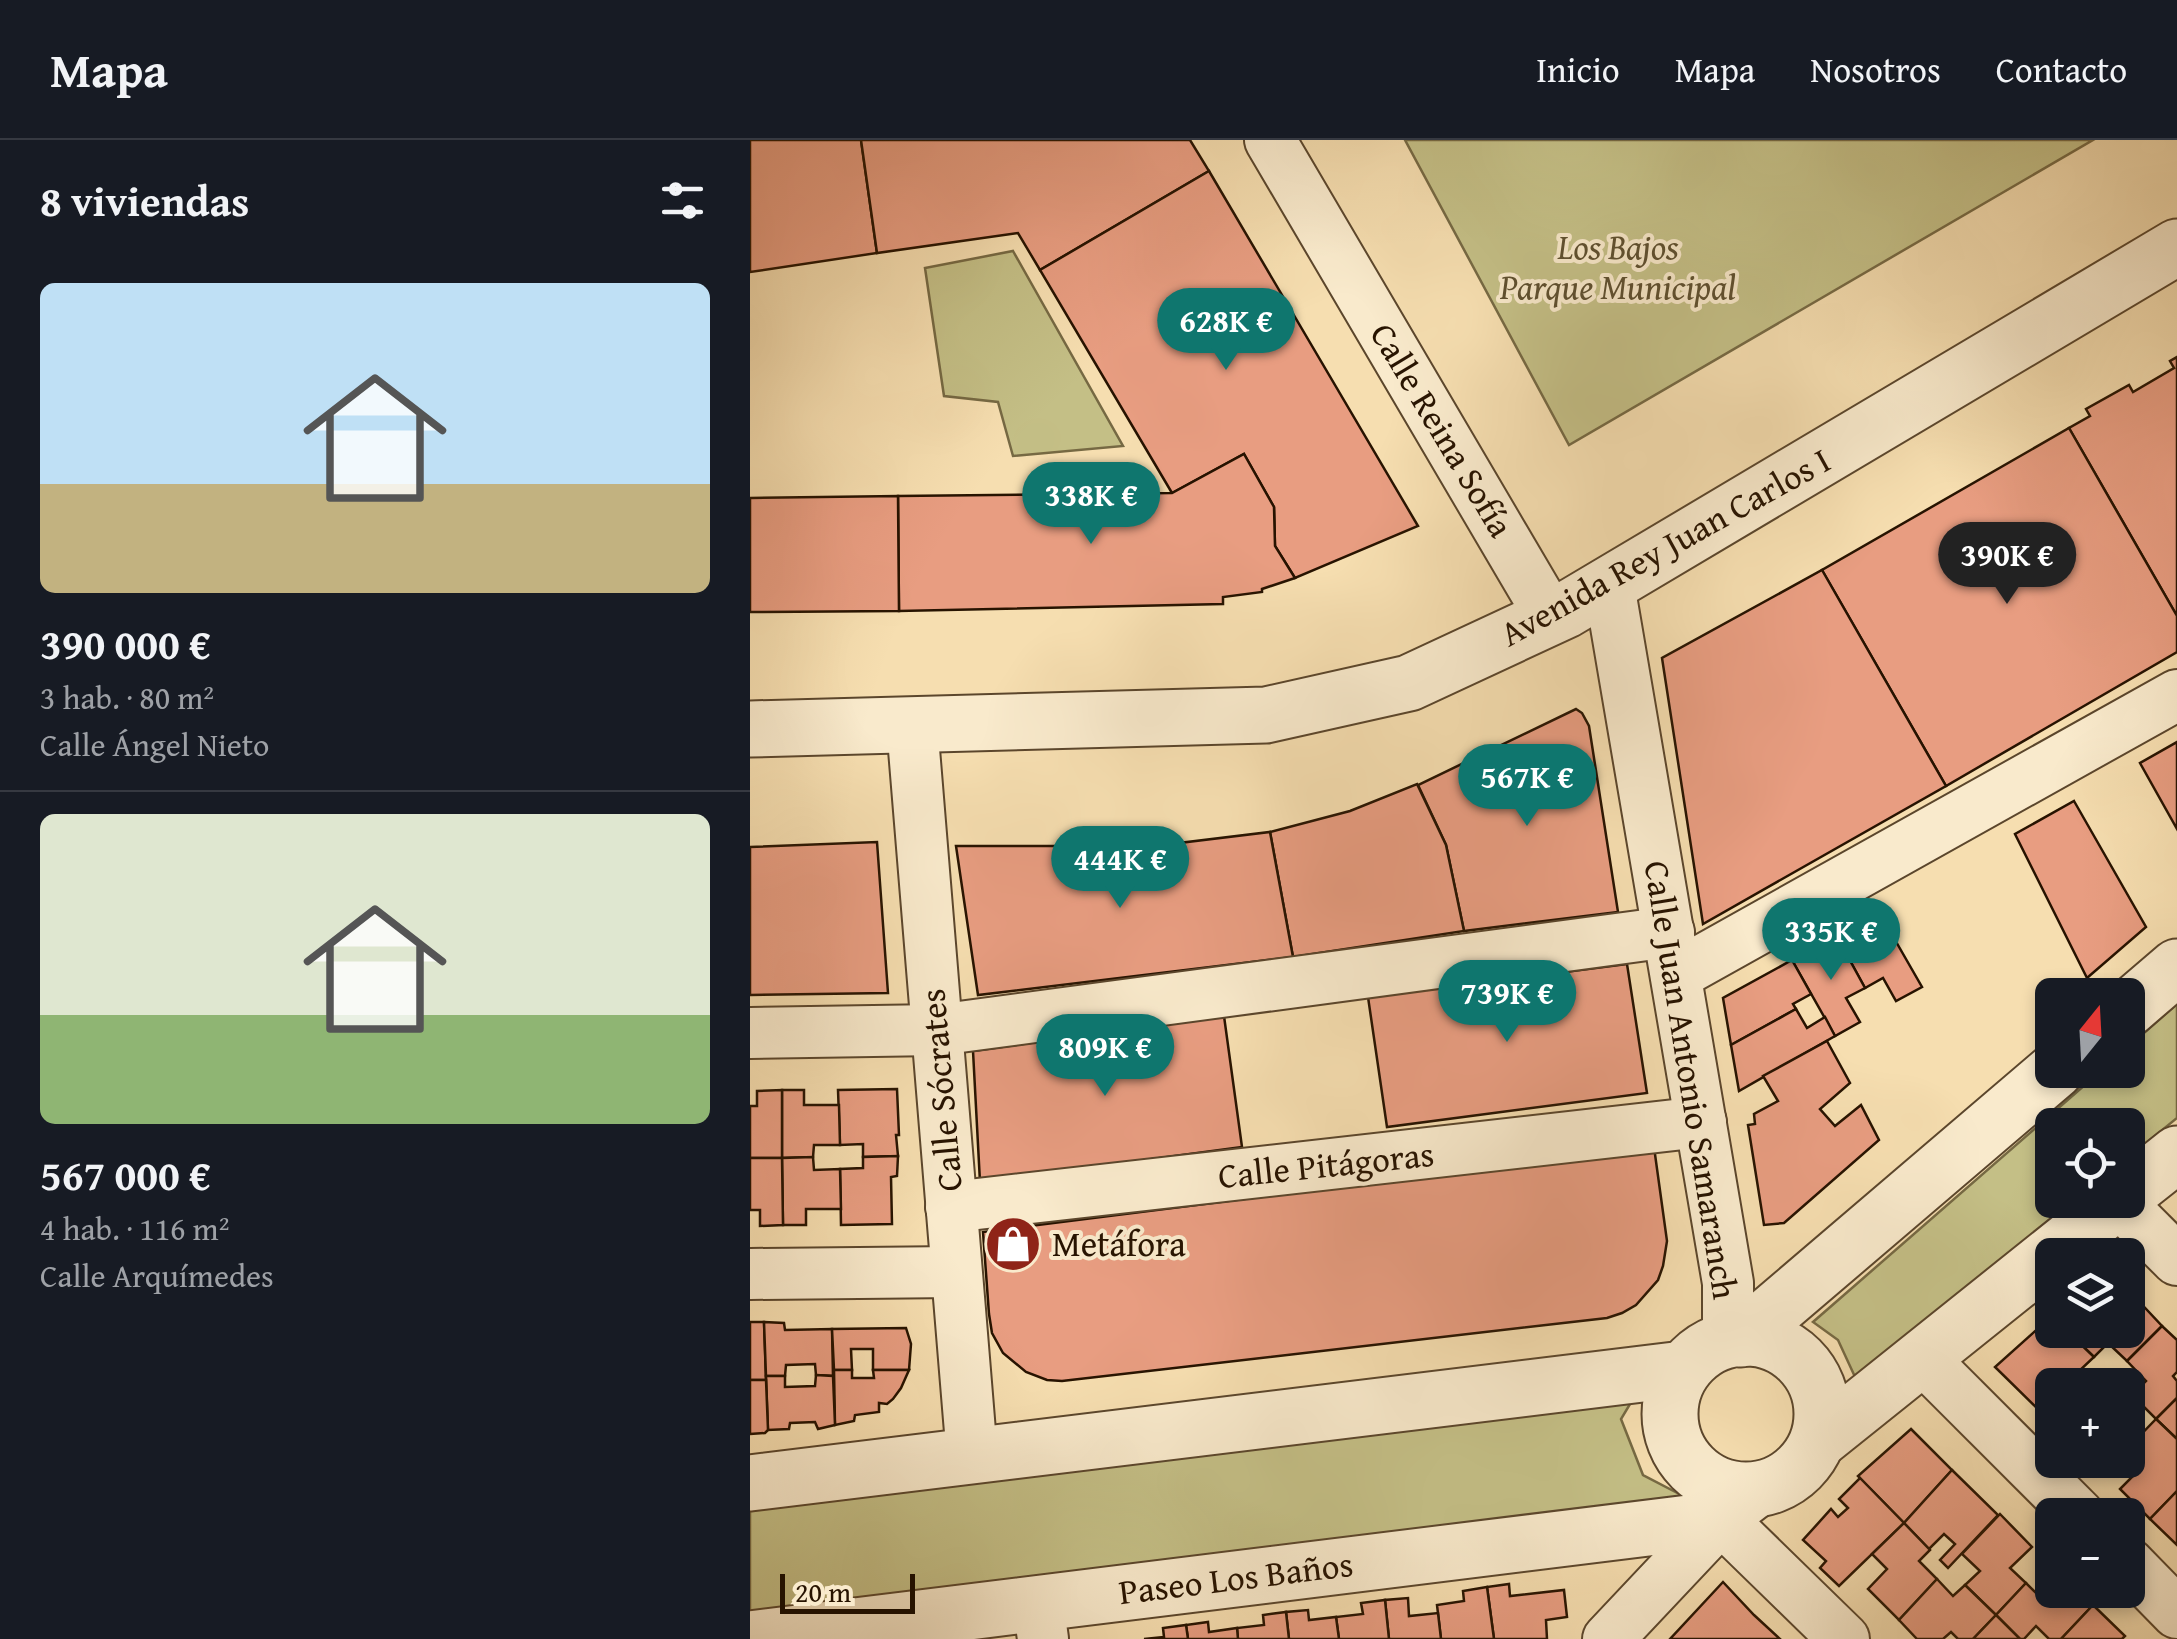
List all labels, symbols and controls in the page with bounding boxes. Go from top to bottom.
text: Mapa [50,34,168,105]
text: Inicio [1536,44,1620,95]
text: Mapa [1675,44,1755,95]
text: Nosotros [1810,44,1941,95]
text: Contacto [1996,44,2127,95]
text: 8 viviendas [40,170,249,231]
icon: filters [655,173,710,228]
park label: Los Bajos Parque Municipal [1499,221,1736,312]
pin: 628K € [1145,288,1307,373]
text: 628K € [1179,297,1273,344]
street label: Calle Reina Sofía [1358,313,1527,547]
icon: home [285,348,465,528]
street label: Avenida Rey Juan Carlos I [1490,434,1839,659]
pin: 338K € [1010,462,1172,547]
text: 338K € [1044,471,1138,518]
pin: 390K € [1926,522,2088,607]
text: 390K € [1960,531,2054,578]
text: 390 000 € [40,613,211,674]
text: 3 hab. · 80 m² [40,674,214,721]
text: Calle Ángel Nieto [40,721,269,768]
pin: 567K € [1446,744,1608,829]
text: 567K € [1480,753,1574,800]
pin: 444K € [1039,826,1201,911]
text: 444K € [1073,835,1167,882]
street label: Calle Juan Antonio Samaranch [1632,857,1751,1303]
icon: home [285,879,465,1059]
pin: 335K € [1750,898,1912,983]
text: 335K € [1784,907,1878,954]
pin: 739K € [1426,960,1588,1045]
text: 739K € [1460,969,1554,1016]
north arrow [2035,978,2145,1088]
map controls [2035,978,2145,1608]
street label: Calle Sócrates [906,987,975,1193]
pin: 809K € [1024,1014,1186,1099]
text: 809K € [1058,1023,1152,1070]
button: locate [2035,1108,2145,1218]
street label: Calle Pitágoras [1216,1128,1436,1201]
text: 567 000 € [40,1144,211,1205]
text: 4 hab. · 116 m² [40,1205,229,1252]
shop icon: Metáfora [983,1214,1043,1274]
place label: Metáfora [1052,1218,1186,1269]
button: layers [2035,1238,2145,1348]
text: Calle Arquímedes [40,1252,274,1299]
button: + [2035,1368,2145,1478]
button: − [2035,1498,2145,1608]
street label: Paseo Los Baños [1116,1538,1356,1617]
scale bar [780,1569,915,1614]
text: 20 m [795,1571,851,1612]

